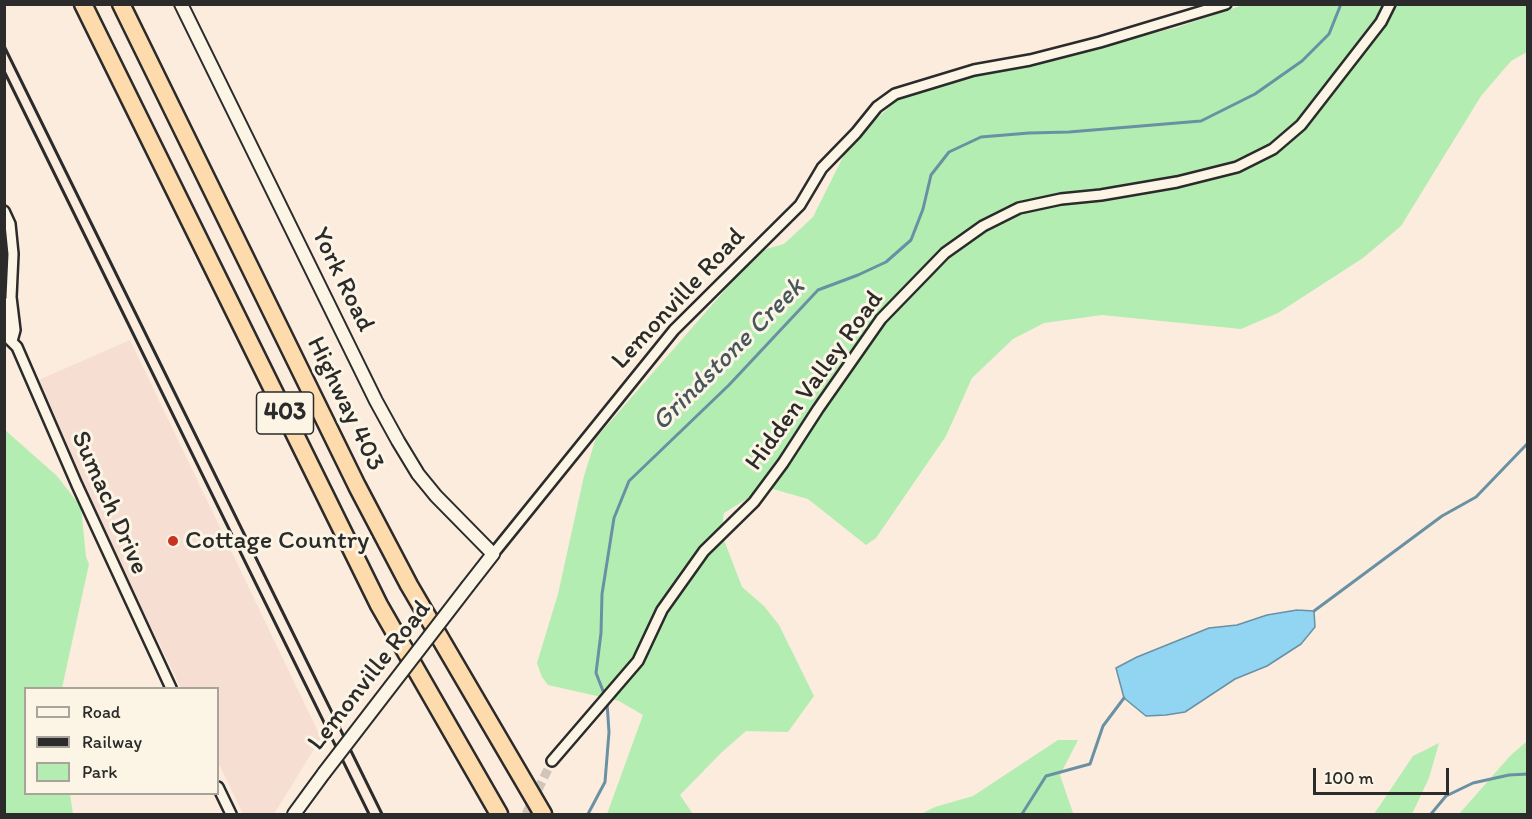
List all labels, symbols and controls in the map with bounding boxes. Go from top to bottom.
street label: Lemonville Road [606,222,752,376]
street label: York Road [303,223,381,337]
water label: Grindstone Creek [646,272,812,438]
street label: Hidden Valley Road [739,285,891,477]
street label: Highway 403 [299,332,391,476]
road number: 403 [256,392,314,434]
street label: Sumach Drive [63,426,155,580]
place label: Cottage Country [185,525,369,557]
marker: Cottage Country [166,534,180,548]
street label: Lemonville Road [302,595,438,757]
legend [24,687,219,795]
text: Road [82,701,121,723]
text: Railway [82,731,142,753]
scale bar [1316,756,1452,794]
text: Park [82,761,117,783]
text: 100 m [1324,767,1374,789]

